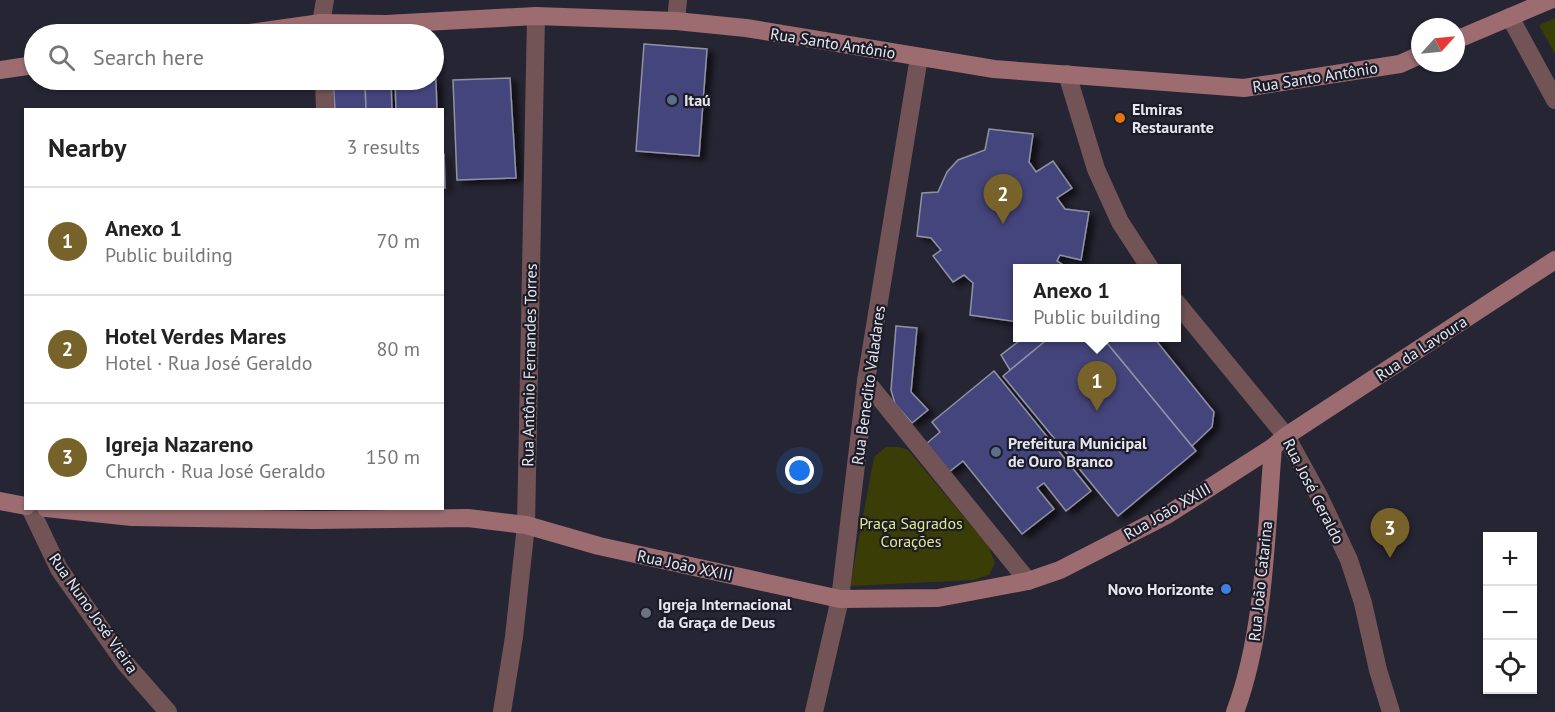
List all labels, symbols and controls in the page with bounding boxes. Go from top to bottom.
north arrow [1411,18,1465,72]
street label: Rua Santo Antônio [769,23,897,63]
search box [24,24,444,90]
icon: search [45,41,78,74]
text: Search here [93,43,204,71]
street label: Rua Santo Antônio [1251,57,1379,97]
place label: Itaú [684,90,711,110]
marker: Itaú [665,93,679,107]
place label: Elmiras Restaurante [1132,99,1214,137]
marker: Elmiras Restaurante [1113,111,1127,125]
text: Nearby [48,131,126,164]
text: 3 results [347,134,420,160]
pin: 2 [984,174,1022,224]
text: Anexo 1 [105,214,182,242]
text: 1 [62,228,73,254]
text: 70 m [377,228,420,254]
text: Public building [105,242,233,268]
street label: Rua Antônio Fernandes Torres [517,263,541,467]
popup [1013,264,1181,342]
text: Anexo 1 [1033,276,1110,304]
street label: Rua Benedito Valadares [847,304,889,466]
text: Public building [1033,304,1161,330]
street label: Rua da Lavoura [1372,311,1470,385]
text: Hotel Verdes Mares [105,322,286,350]
text: 2 [62,336,73,362]
text: 80 m [377,336,420,362]
text: Hotel · Rua José Geraldo [105,350,312,376]
pin: 1 [1078,362,1116,411]
text: Igreja Nazareno [105,430,253,458]
place label: Prefeitura Municipal de Ouro Branco [1008,433,1147,471]
street label: Rua José Geraldo [1279,435,1349,547]
text: 3 [62,444,73,470]
text: 150 m [366,444,420,470]
marker: Prefeitura Municipal de Ouro Branco [989,445,1003,459]
your location [785,456,814,485]
text: Church · Rua José Geraldo [105,458,326,484]
street label: Rua João XXIII [1120,478,1214,544]
pin: 3 [1370,508,1410,558]
park label: Praça Sagrados Corações [859,513,963,551]
street label: Rua João Catarina [1244,520,1276,642]
map controls [1483,532,1537,694]
button: + [1483,532,1537,586]
street label: Rua João XXIII [635,545,735,585]
street label: Rua Nuno José Vieira [45,549,143,677]
place label: Novo Horizonte [1108,579,1214,599]
marker: Novo Horizonte [1219,582,1233,596]
button: − [1483,586,1537,640]
place label: Igreja Internacional da Graça de Deus [658,594,792,632]
marker: Igreja Internacional da Graça de Deus [639,606,653,620]
button: locate [1483,640,1537,694]

